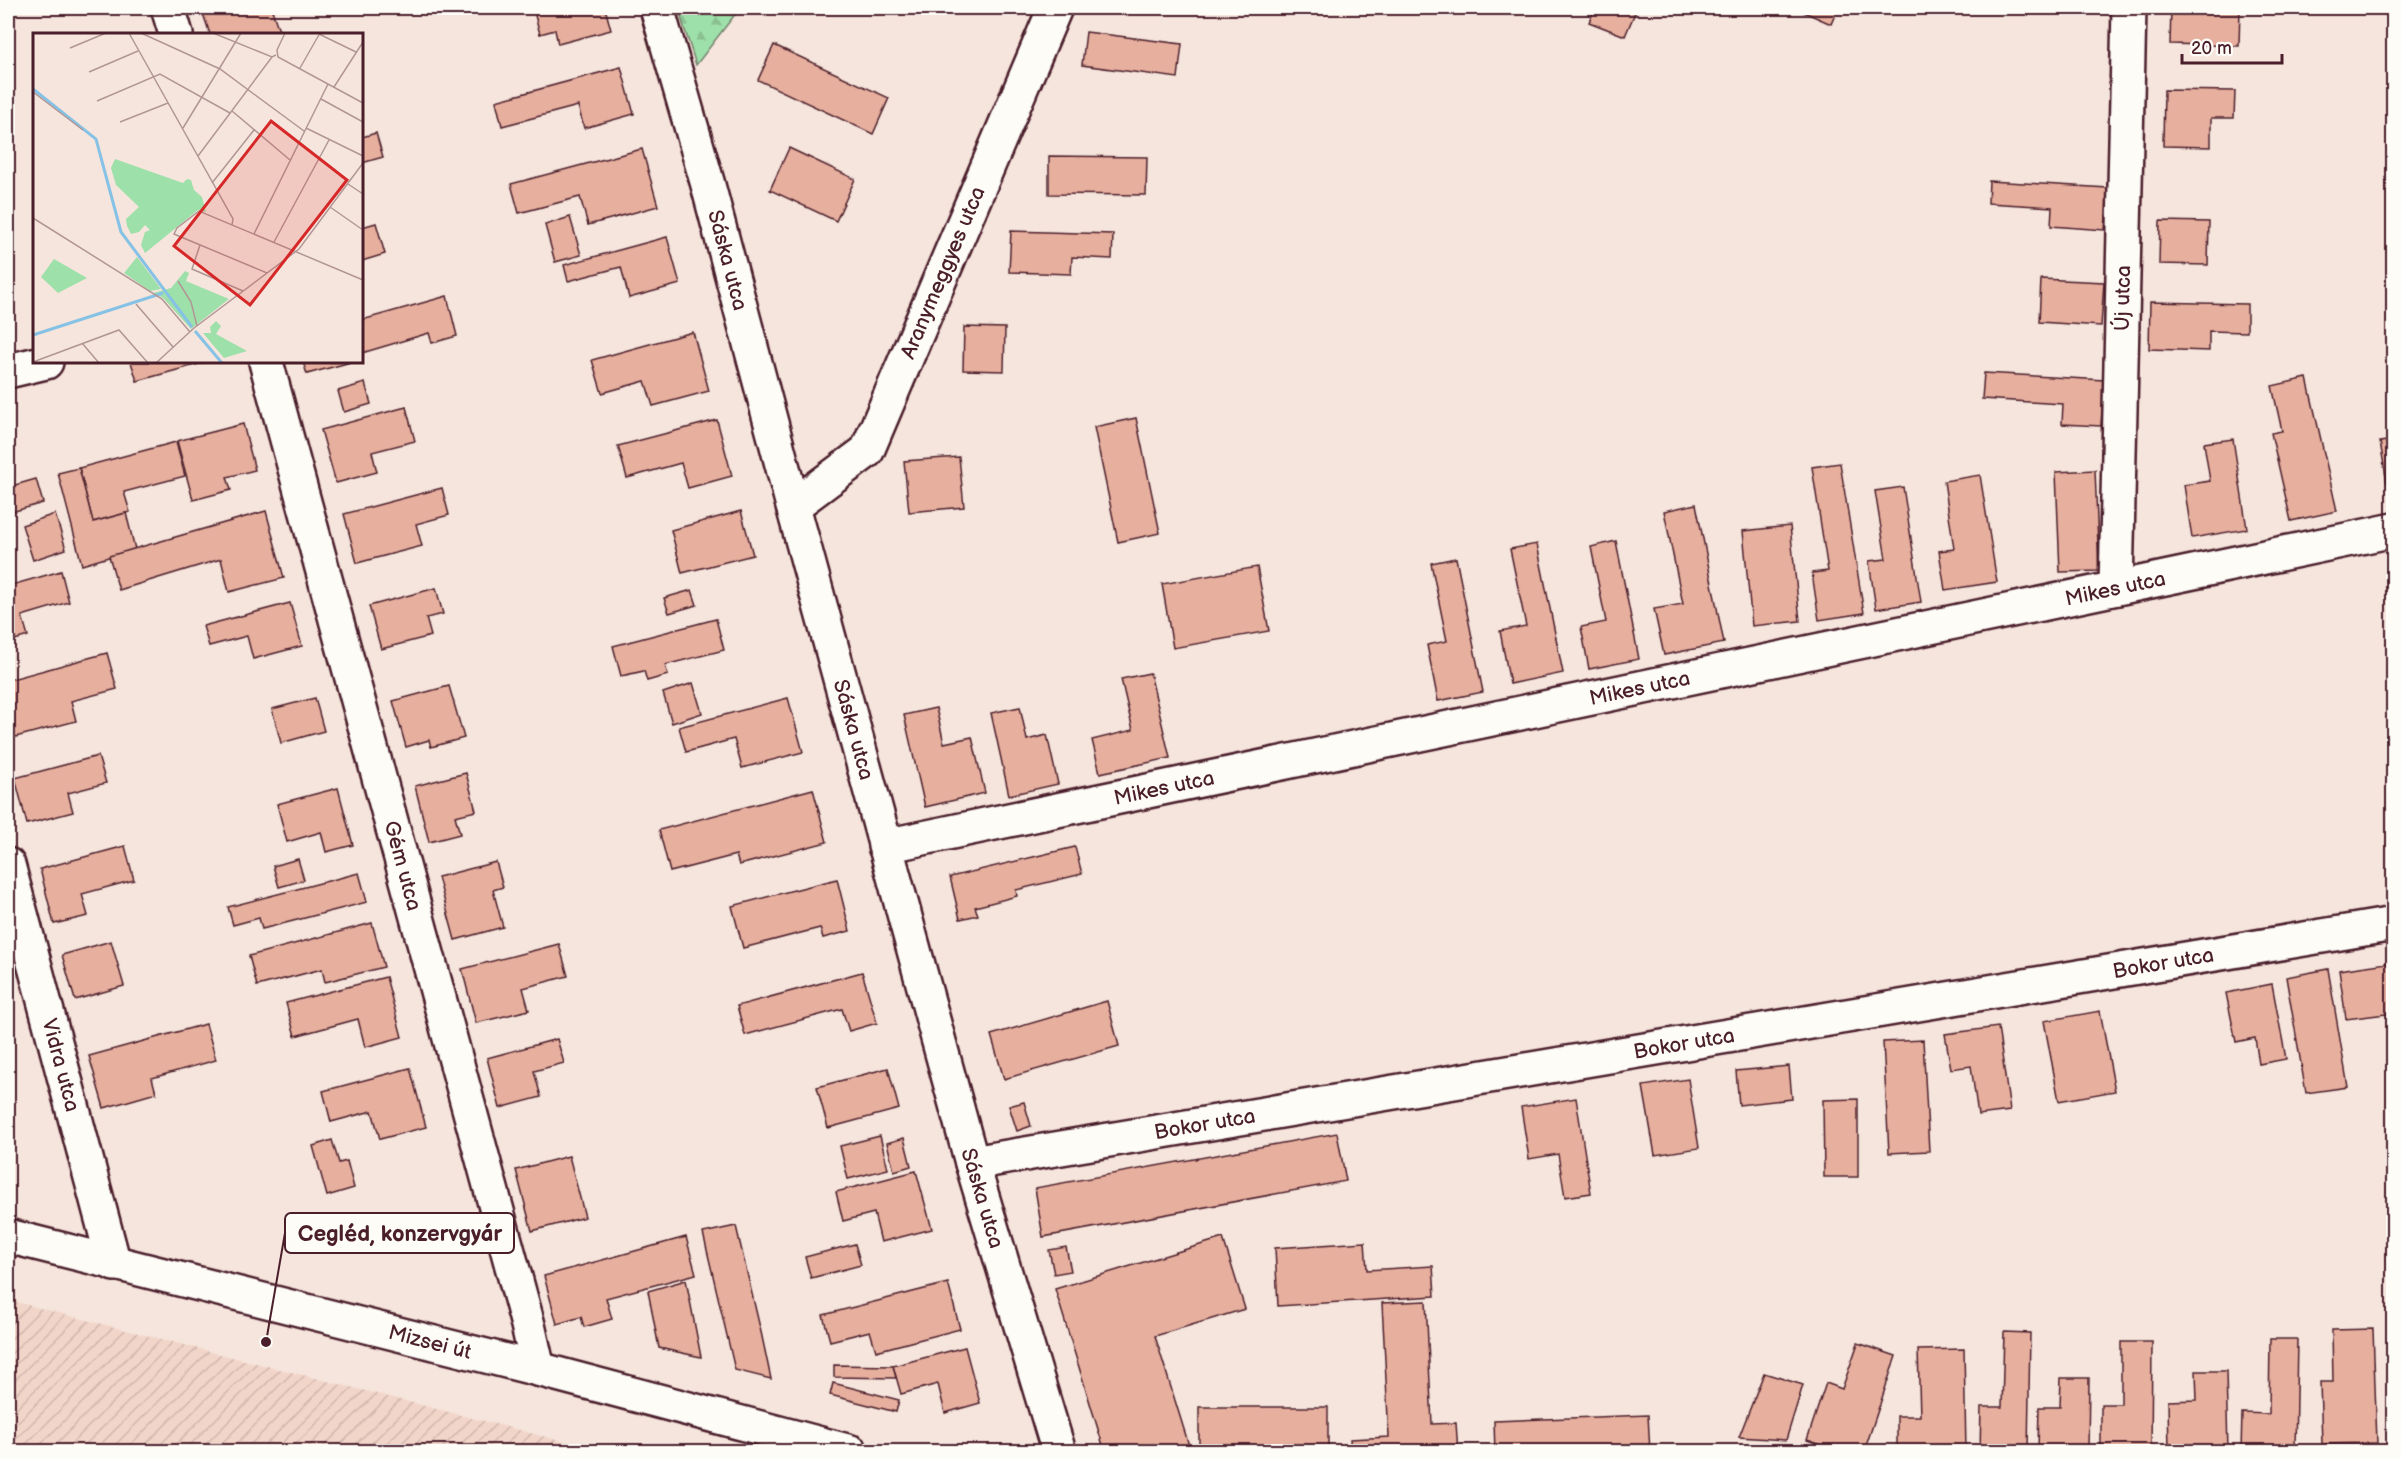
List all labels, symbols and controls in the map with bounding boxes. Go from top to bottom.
scale bar [2182,27,2282,65]
inset map [33,33,363,363]
text: 20 m [2191,38,2232,59]
street label: Aranymeggyes utca [895,183,990,363]
street label: Sáska utca [703,207,753,313]
street label: Új utca [2109,265,2136,331]
street label: Mikes utca [2063,566,2168,611]
street label: Mikes utca [1587,665,1692,711]
street label: Sáska utca [828,677,880,783]
street label: Mikes utca [1111,765,1216,810]
street label: Gém utca [379,818,427,913]
street label: Bokor utca [2111,942,2216,984]
street label: Vidra utca [37,1016,85,1114]
street label: Bokor utca [1632,1023,1736,1064]
street label: Bokor utca [1152,1103,1257,1145]
street label: Sáska utca [956,1145,1009,1251]
callout: Cegléd, konzervgyár [285,1213,514,1253]
text: Cegléd, konzervgyár [298,1221,502,1248]
street label: Mizsei út [386,1319,474,1364]

